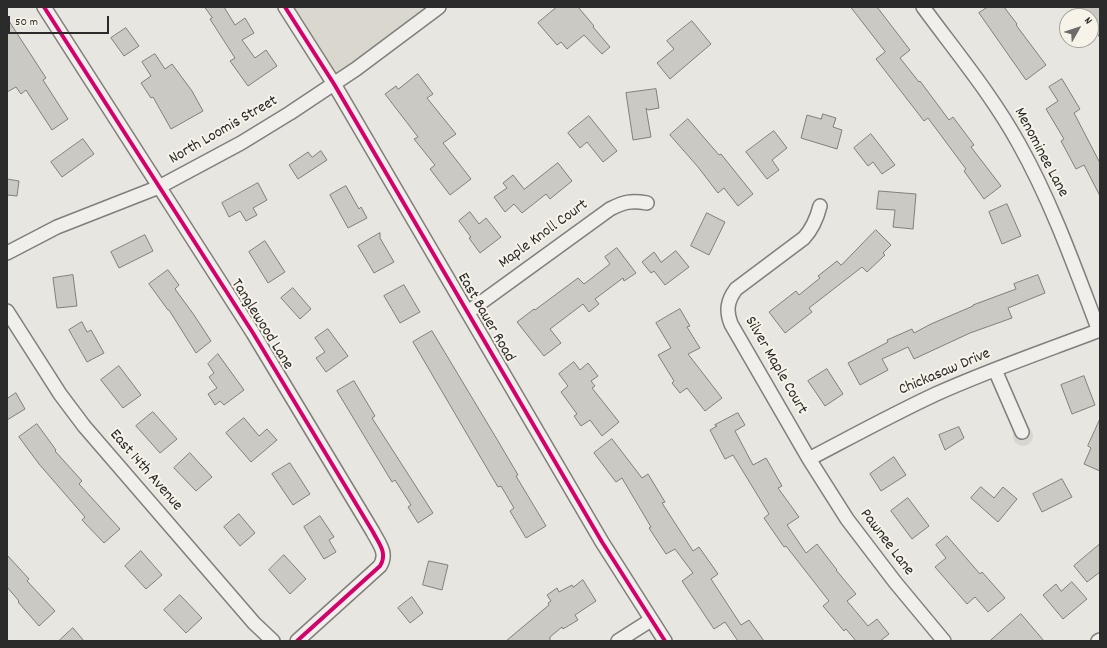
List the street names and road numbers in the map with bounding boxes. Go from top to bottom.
street label: North Loomis Street [166,92,282,170]
street label: Menominee Lane [1008,105,1072,201]
street label: Maple Knoll Court [496,196,592,274]
street label: East Bauer Road [452,270,518,366]
street label: Tanglewood Lane [225,276,297,374]
street label: Silver Maple Court [739,314,811,418]
street label: Chickasaw Drive [896,345,994,401]
street label: East 14th Avenue [104,426,186,516]
street label: Pawnee Lane [855,506,917,580]

